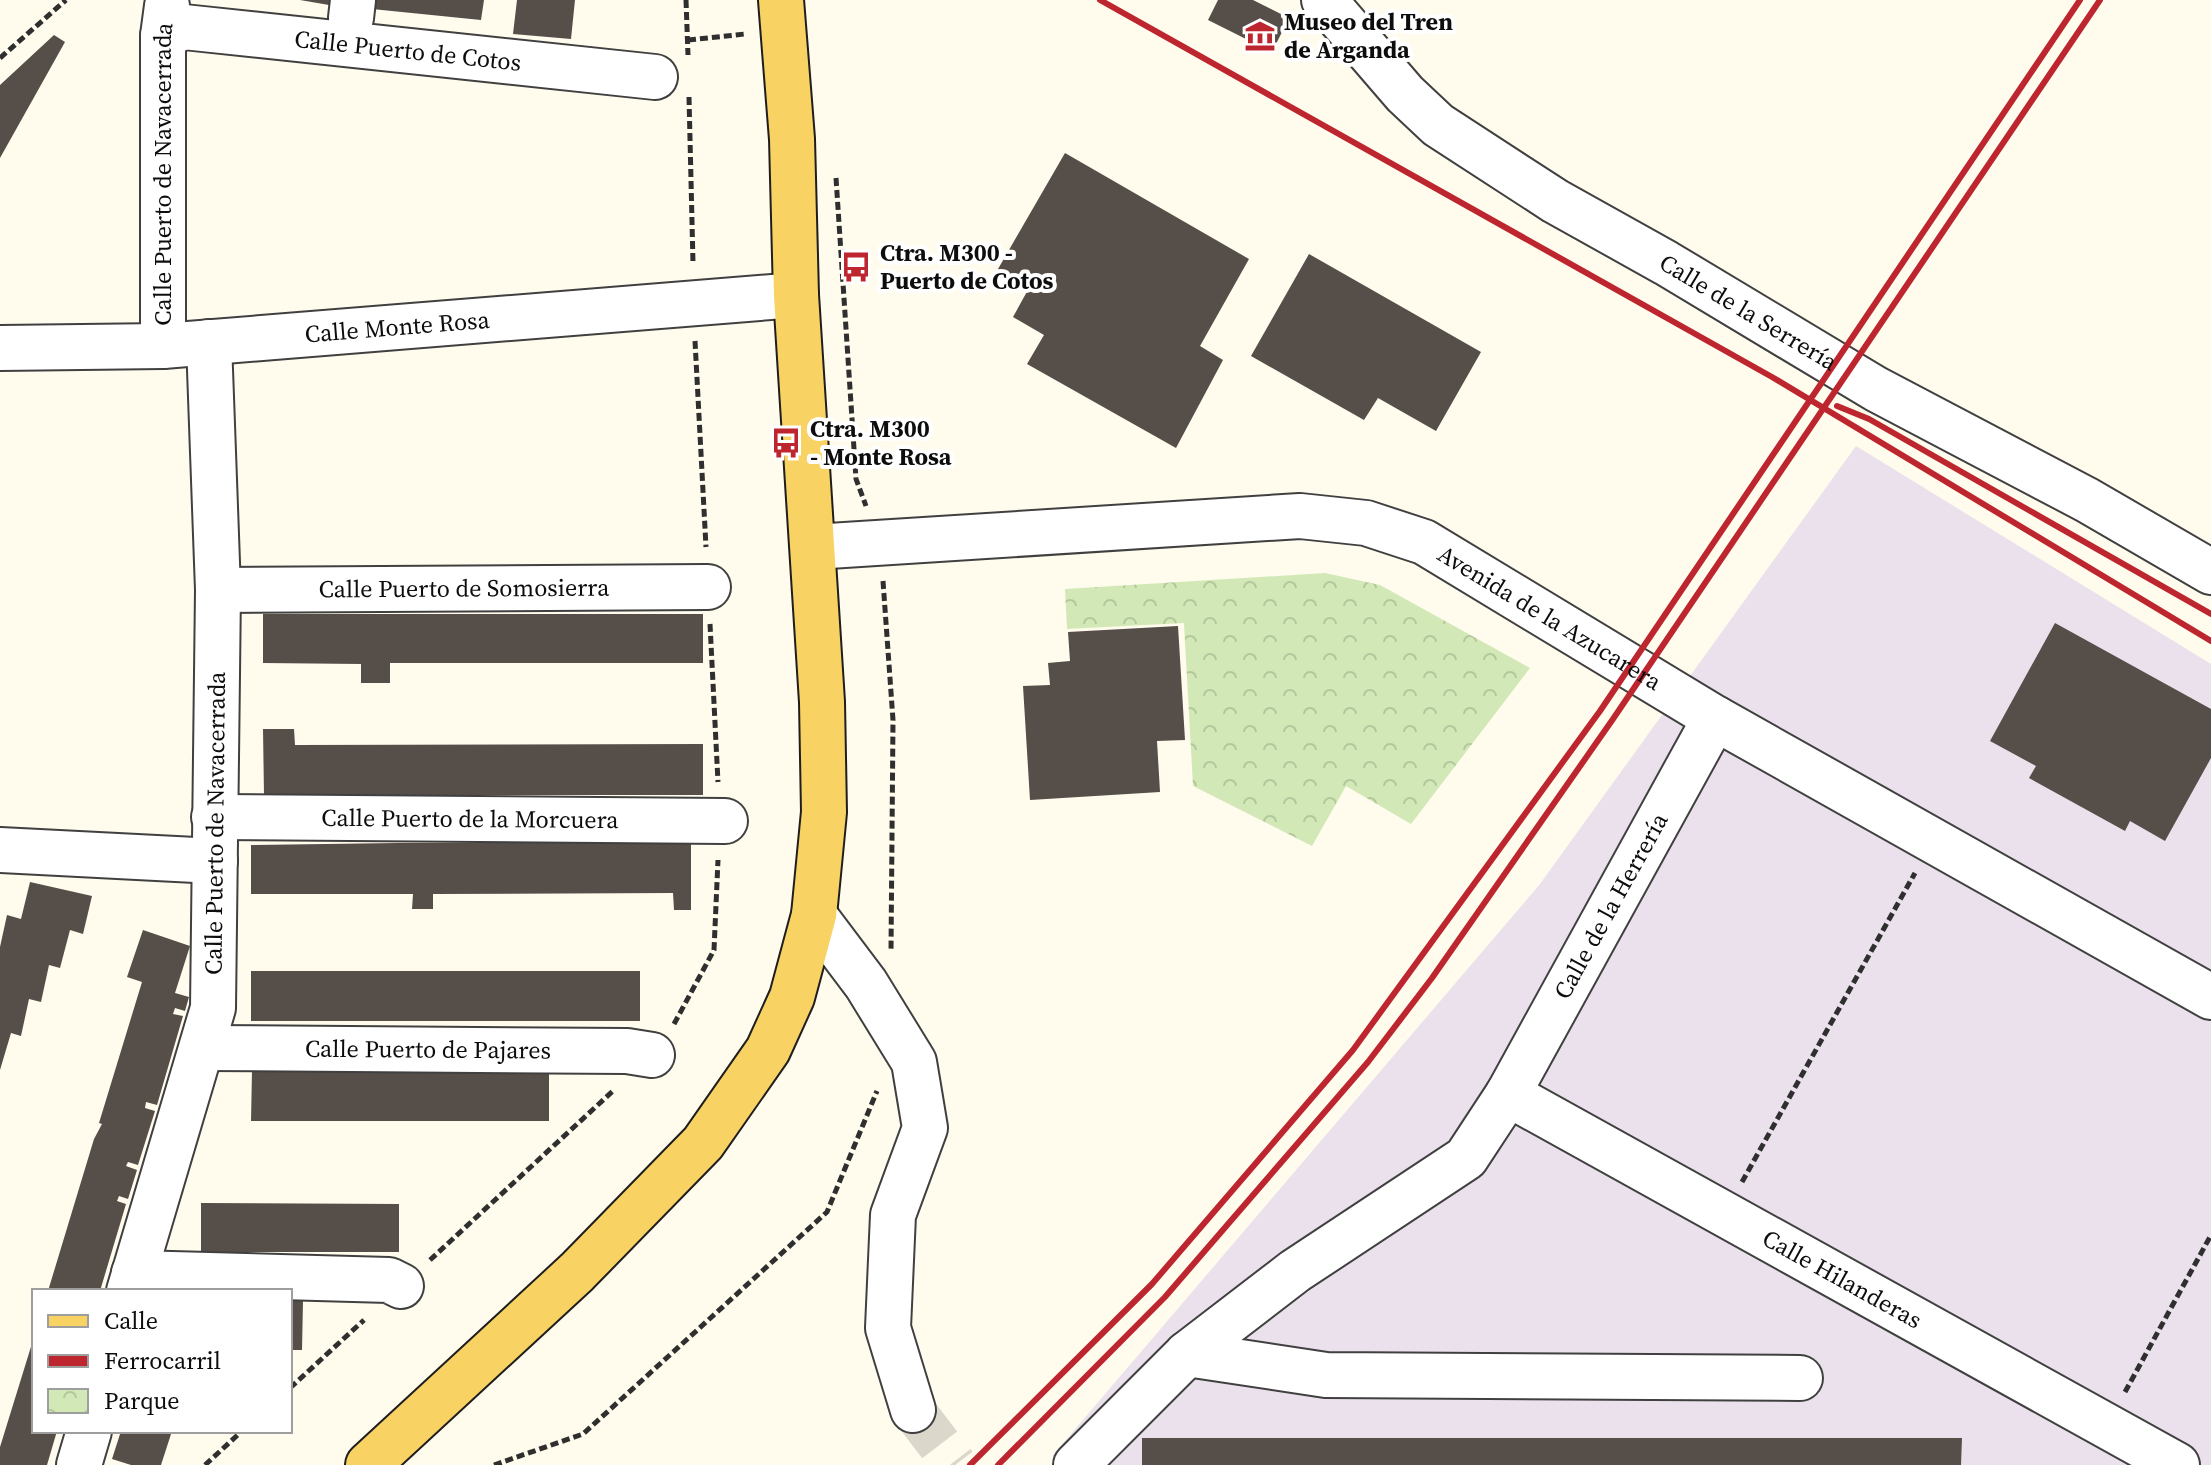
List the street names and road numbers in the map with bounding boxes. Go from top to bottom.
street label: Calle Puerto de Navacerrada [146,19,181,326]
street label: Calle Puerto de Cotos [293,22,523,79]
street label: Calle de la Serrería [1653,246,1844,378]
street label: Calle Monte Rosa [304,303,492,351]
street label: Avenida de la Azucarera [1432,537,1669,698]
street label: Calle Puerto de Somosierra [319,571,610,605]
street label: Calle Puerto de Navacerrada [196,671,233,975]
street label: Calle Puerto de la Morcuera [321,801,620,836]
street label: Calle de la Herrería [1546,806,1676,1005]
street label: Calle Puerto de Pajares [305,1032,551,1066]
street label: Calle Hilanderas [1757,1221,1928,1336]

